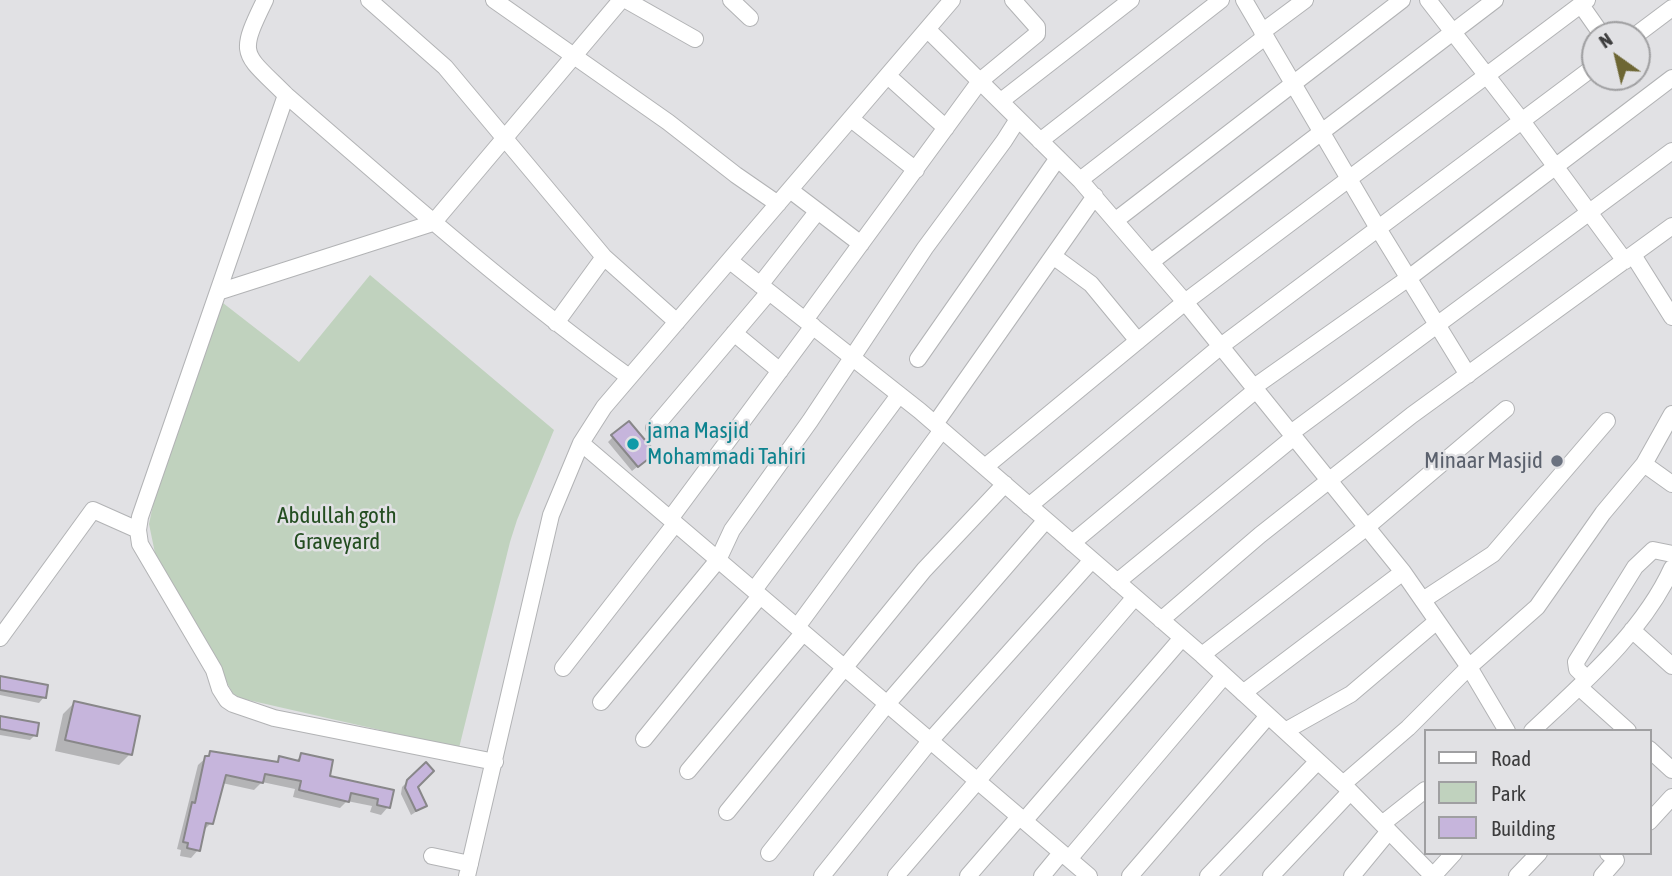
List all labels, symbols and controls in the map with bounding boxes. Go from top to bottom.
north arrow [1581,21,1651,91]
text: N [1595,28,1616,53]
place label: jama Masjid Mohammadi Tahiri [647,417,806,471]
marker: jama Masjid Mohammadi Tahiri [625,436,641,452]
place label: Minaar Masjid [1424,447,1543,475]
marker: Minaar Masjid [1549,453,1565,469]
park label: Abdullah goth Graveyard [277,502,397,556]
legend [1424,729,1651,855]
text: Road [1491,746,1531,770]
text: Park [1491,781,1526,805]
text: Building [1491,816,1555,840]

